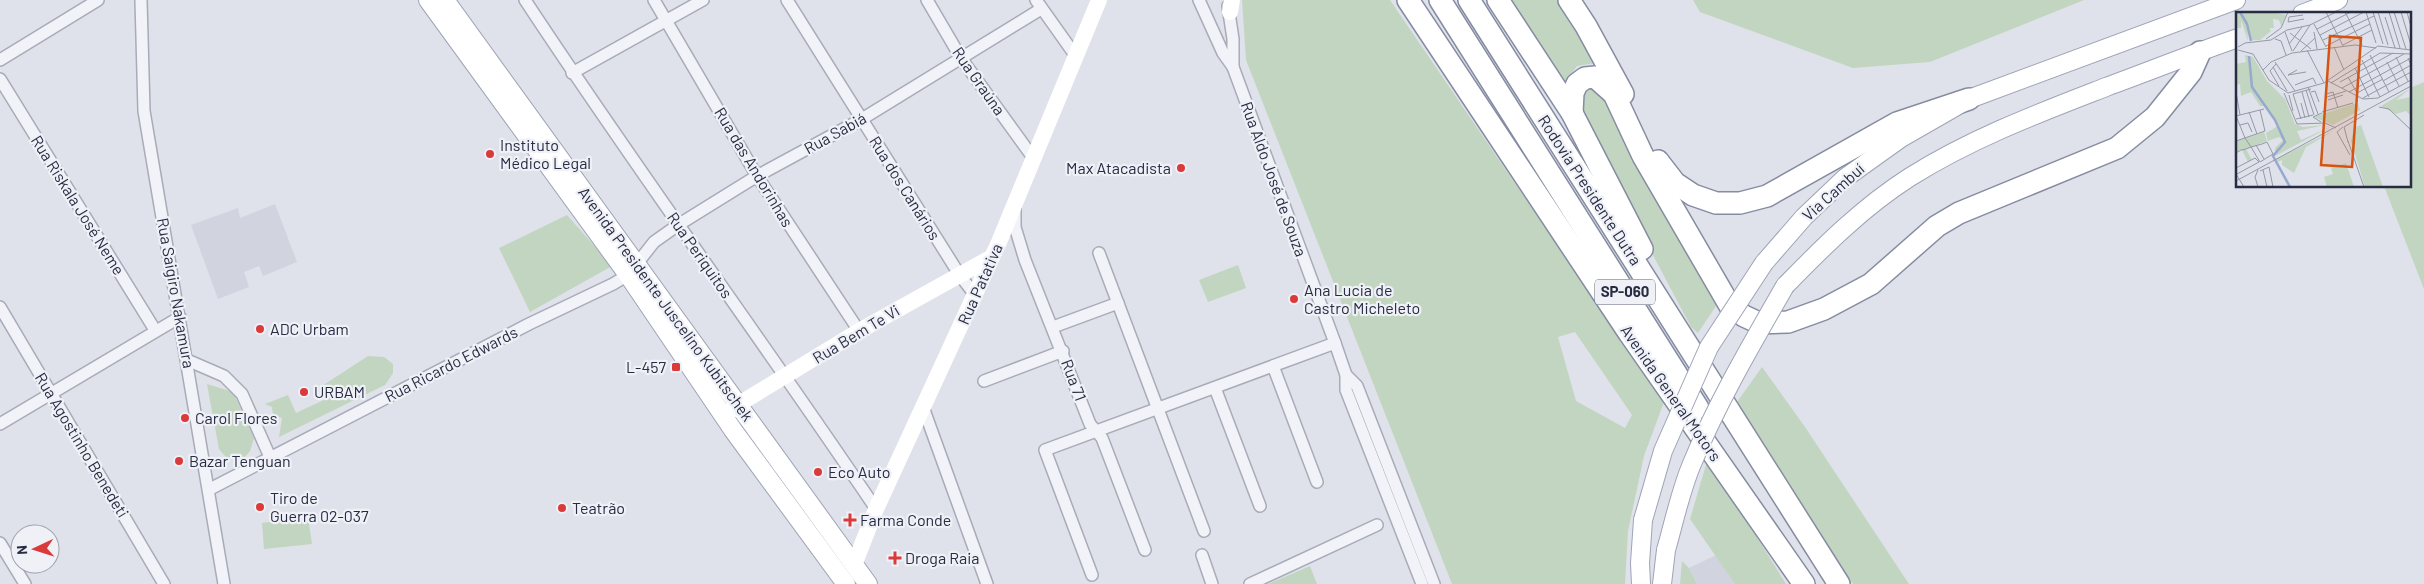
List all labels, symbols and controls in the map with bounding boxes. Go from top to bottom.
inset map [2236,12,2412,188]
street label: Rua Graúna [949,43,1010,118]
street label: Rua Aldo José de Souza [1238,99,1311,259]
street label: Rua das Andorinhas [711,103,798,230]
street label: Rua Sabiá [800,108,869,157]
street label: Rodovia Presidente Dutra [1535,111,1646,268]
street label: Rua Riskala José Neme [28,132,129,278]
street label: Rua dos Canários [866,132,945,243]
place label: Instituto Médico Legal [500,135,591,172]
marker: Instituto Médico Legal [484,148,496,160]
place label: Max Atacadista [1066,158,1171,177]
street label: Via Cambuí [1798,159,1868,224]
marker: Max Atacadista [1175,162,1187,174]
street label: Avenida Presidente Juscelino Kubitschek [575,183,758,425]
street label: Rua Periquitos [664,208,737,301]
street label: Rua Saigiro Nakamura [154,216,199,370]
street label: Rua Patativa [953,240,1006,327]
place label: Ana Lucia de Castro Micheleto [1304,280,1420,317]
road number: SP-060 [1595,280,1655,304]
marker: Ana Lucia de Castro Micheleto [1288,293,1300,305]
street label: Rua Bem Te Vi [809,300,903,367]
place label: ADC Urbam [270,319,349,338]
street label: Avenida General Motors [1617,321,1726,465]
street label: Rua Ricardo Edwards [381,322,520,405]
marker: ADC Urbam [254,323,266,335]
street label: Rua 71 [1058,356,1091,403]
place label: L-457 [626,357,666,376]
marker: L-457 [670,361,682,373]
street label: Rua Agostinho Benedeti [32,369,133,521]
place label: URBAM [314,382,365,401]
marker: URBAM [298,386,310,398]
place label: Carol Flores [195,408,277,427]
marker: Carol Flores [179,412,191,424]
place label: Bazar Tenguan [189,451,291,470]
marker: Bazar Tenguan [173,455,185,467]
place label: Eco Auto [828,462,890,481]
marker: Eco Auto [812,466,824,478]
place label: Tiro de Guerra 02-037 [270,488,369,525]
place label: Teatrão [572,498,625,517]
marker: Tiro de Guerra 02-037 [254,501,266,513]
marker: Teatrão [556,502,568,514]
place label: Farma Conde [860,510,951,529]
marker: Farma Conde [844,514,856,526]
north arrow [10,524,60,574]
text: N [13,545,30,555]
place label: Droga Raia [905,548,980,567]
marker: Droga Raia [889,552,901,564]

